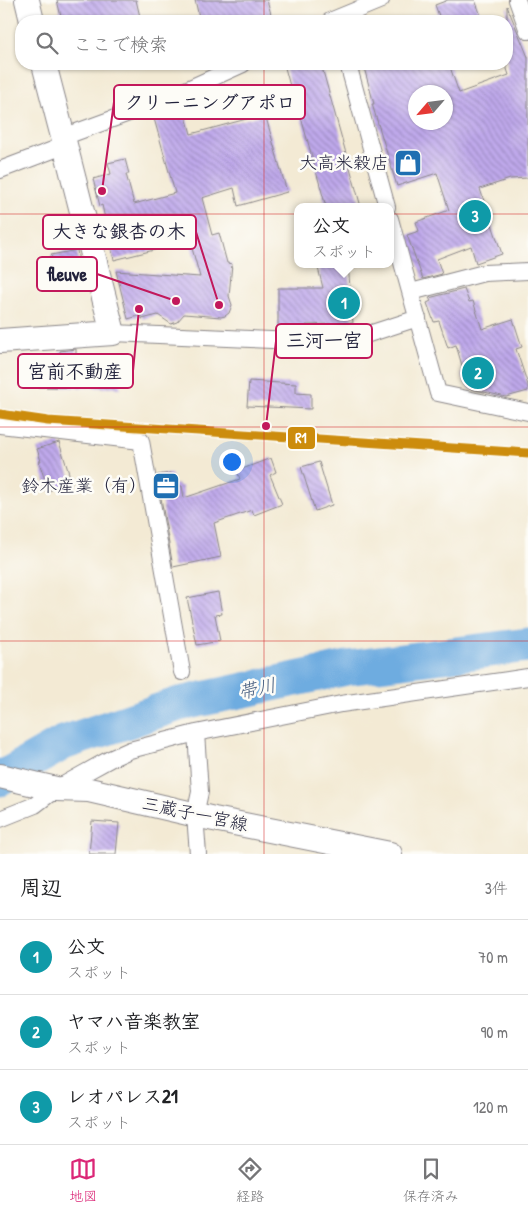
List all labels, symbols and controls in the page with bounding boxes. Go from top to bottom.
search box [15,15,513,70]
icon: search [33,29,61,57]
text: ここで検索 [73,31,168,57]
callout: クリーニングアポロ [114,85,305,119]
north arrow [408,85,453,130]
text: クリーニングアポロ [124,89,296,115]
shop icon: 大高米穀店 [393,148,423,178]
place label: 大高米穀店 [299,150,389,175]
pin: 3 [459,197,491,235]
popup [294,203,394,268]
text: 公文 [312,212,350,238]
callout: 大きな銀杏の木 [43,215,196,249]
text: 大きな銀杏の木 [52,218,186,244]
text: スポット [312,240,376,262]
callout: fleuve [37,257,97,291]
text: fleuve [46,261,87,287]
pin: 1 [328,284,360,322]
callout: 三河一宮 [276,324,372,358]
text: 三河一宮 [286,327,362,353]
callout: 宮前不動産 [18,354,133,388]
pin: 2 [462,354,494,392]
text: 宮前不動産 [27,358,123,384]
line badge: R1 [287,426,316,450]
text: R1 [295,428,307,447]
your location [219,449,245,475]
office icon: 鈴木産業（有） [151,471,181,501]
place label: 鈴木産業（有） [21,473,147,498]
water label: 帯川 [236,671,278,705]
street label: 三蔵子一宮線 [140,790,251,837]
text: 周辺 [20,873,62,902]
text: 3件 [485,877,508,899]
text: 公文 [67,933,105,959]
text: 1 [33,946,39,968]
text: 70 m [478,946,508,968]
text: スポット [67,961,131,983]
text: ヤマハ音楽教室 [67,1008,200,1034]
text: 2 [32,1021,40,1043]
text: 90 m [480,1021,508,1043]
text: スポット [67,1036,131,1058]
text: レオパレス21 [67,1083,178,1109]
text: 3 [32,1096,40,1118]
text: 120 m [473,1096,508,1118]
text: スポット [67,1111,131,1133]
tab: 地図 [69,1155,97,1205]
tab: 経路 [236,1155,264,1205]
tab: 保存済み [403,1155,459,1205]

